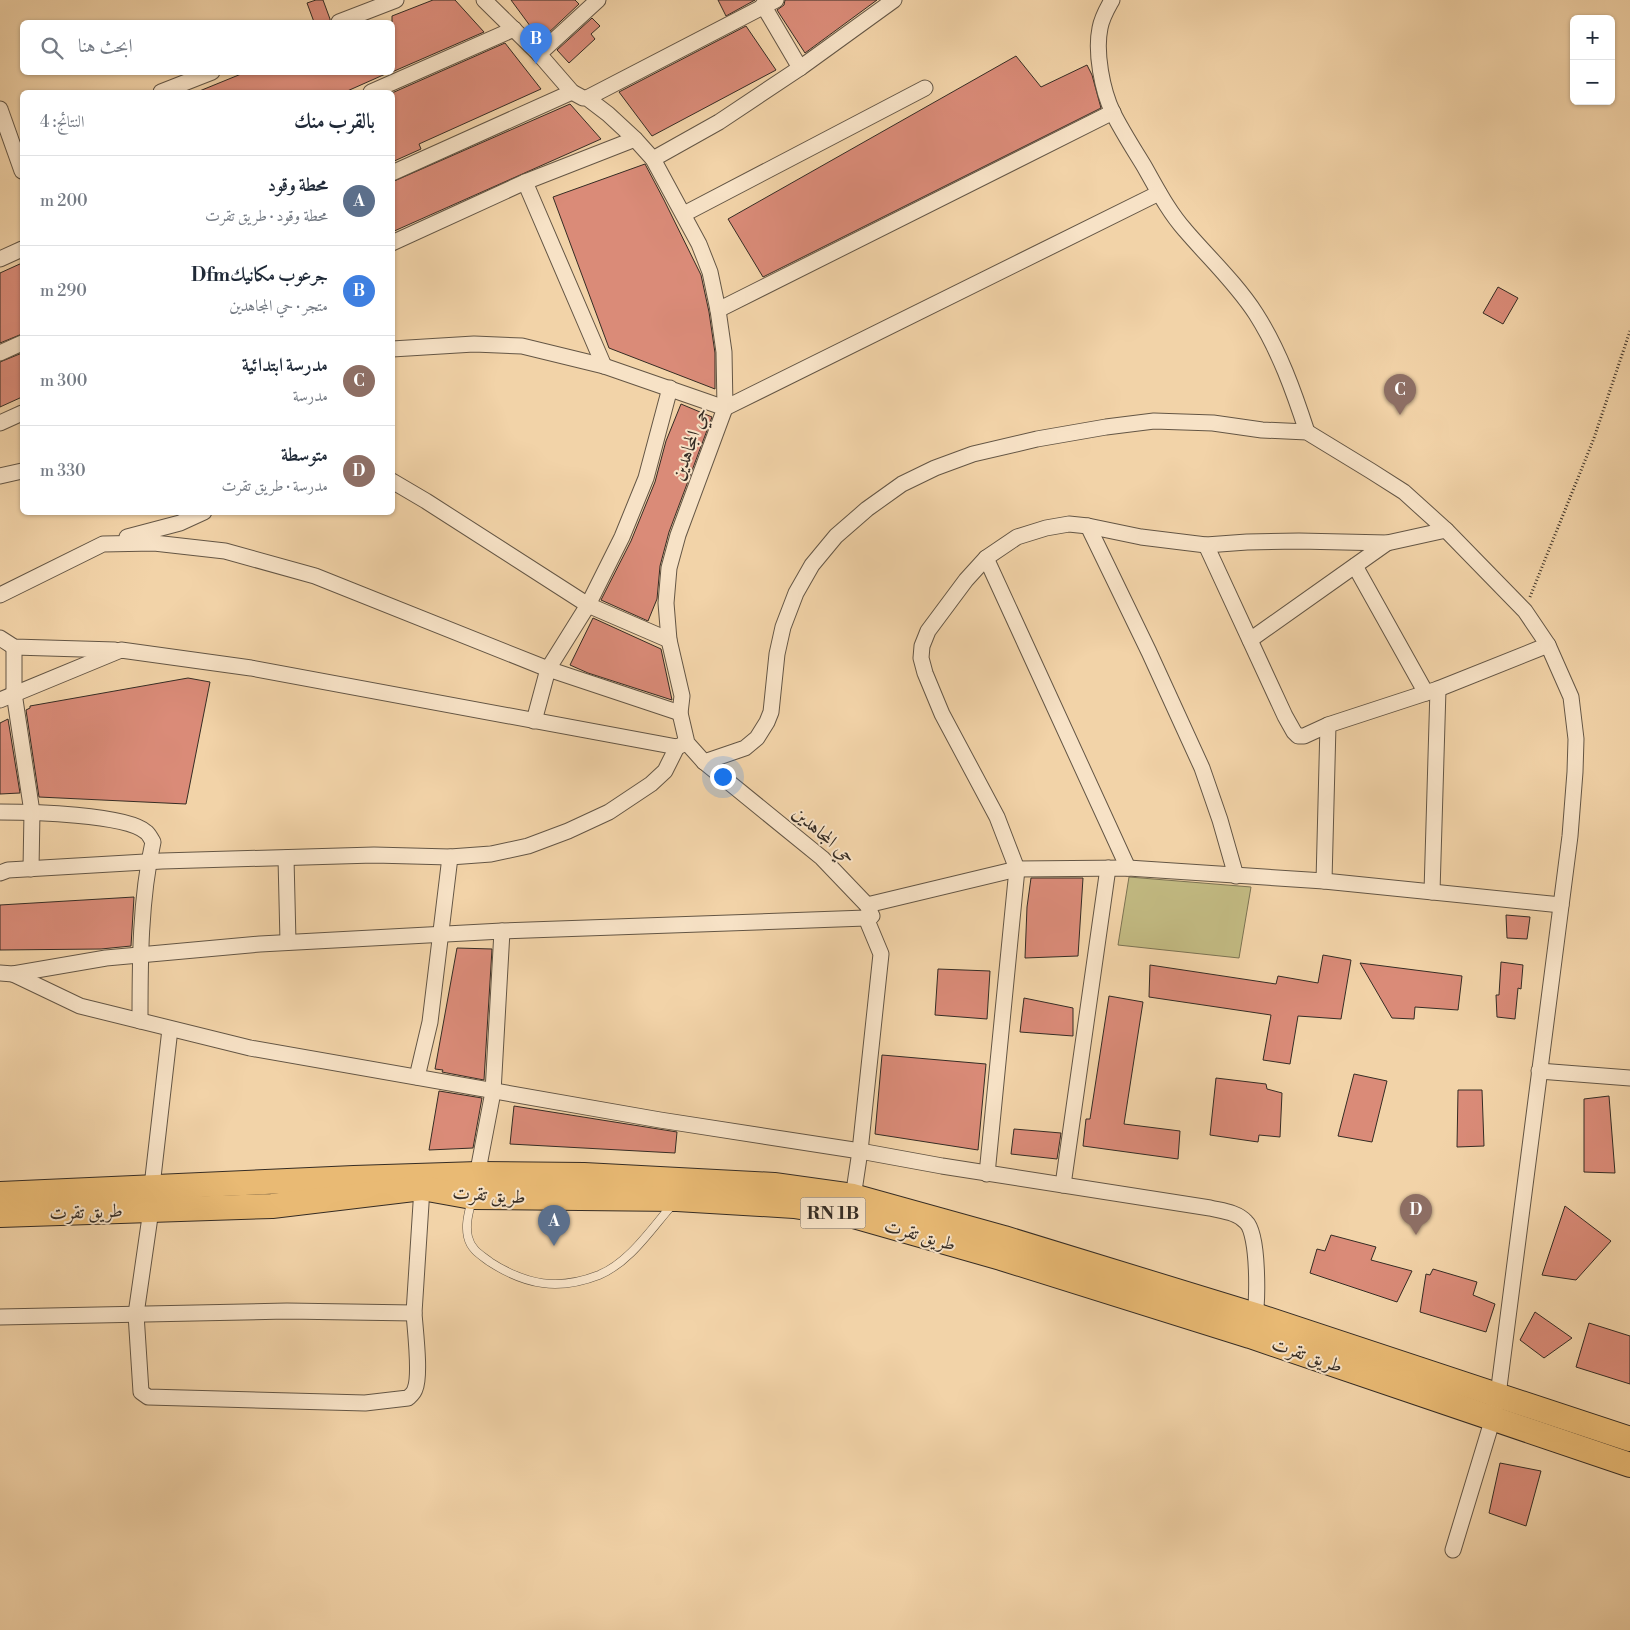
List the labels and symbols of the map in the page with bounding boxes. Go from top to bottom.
pin: B [520,23,552,64]
pin: C [1384,374,1416,415]
street label: حي المجاهدين [666,404,717,485]
your location [710,764,736,790]
street label: حي المجاهدين [785,801,861,871]
street label: طريق تقرت [451,1180,527,1210]
pin: D [1400,1194,1432,1235]
road number: RN 1B [800,1198,866,1228]
street label: طريق تقرت [49,1199,123,1225]
pin: A [538,1205,570,1246]
street label: طريق تقرت [881,1213,959,1257]
street label: طريق تقرت [1268,1332,1346,1378]

